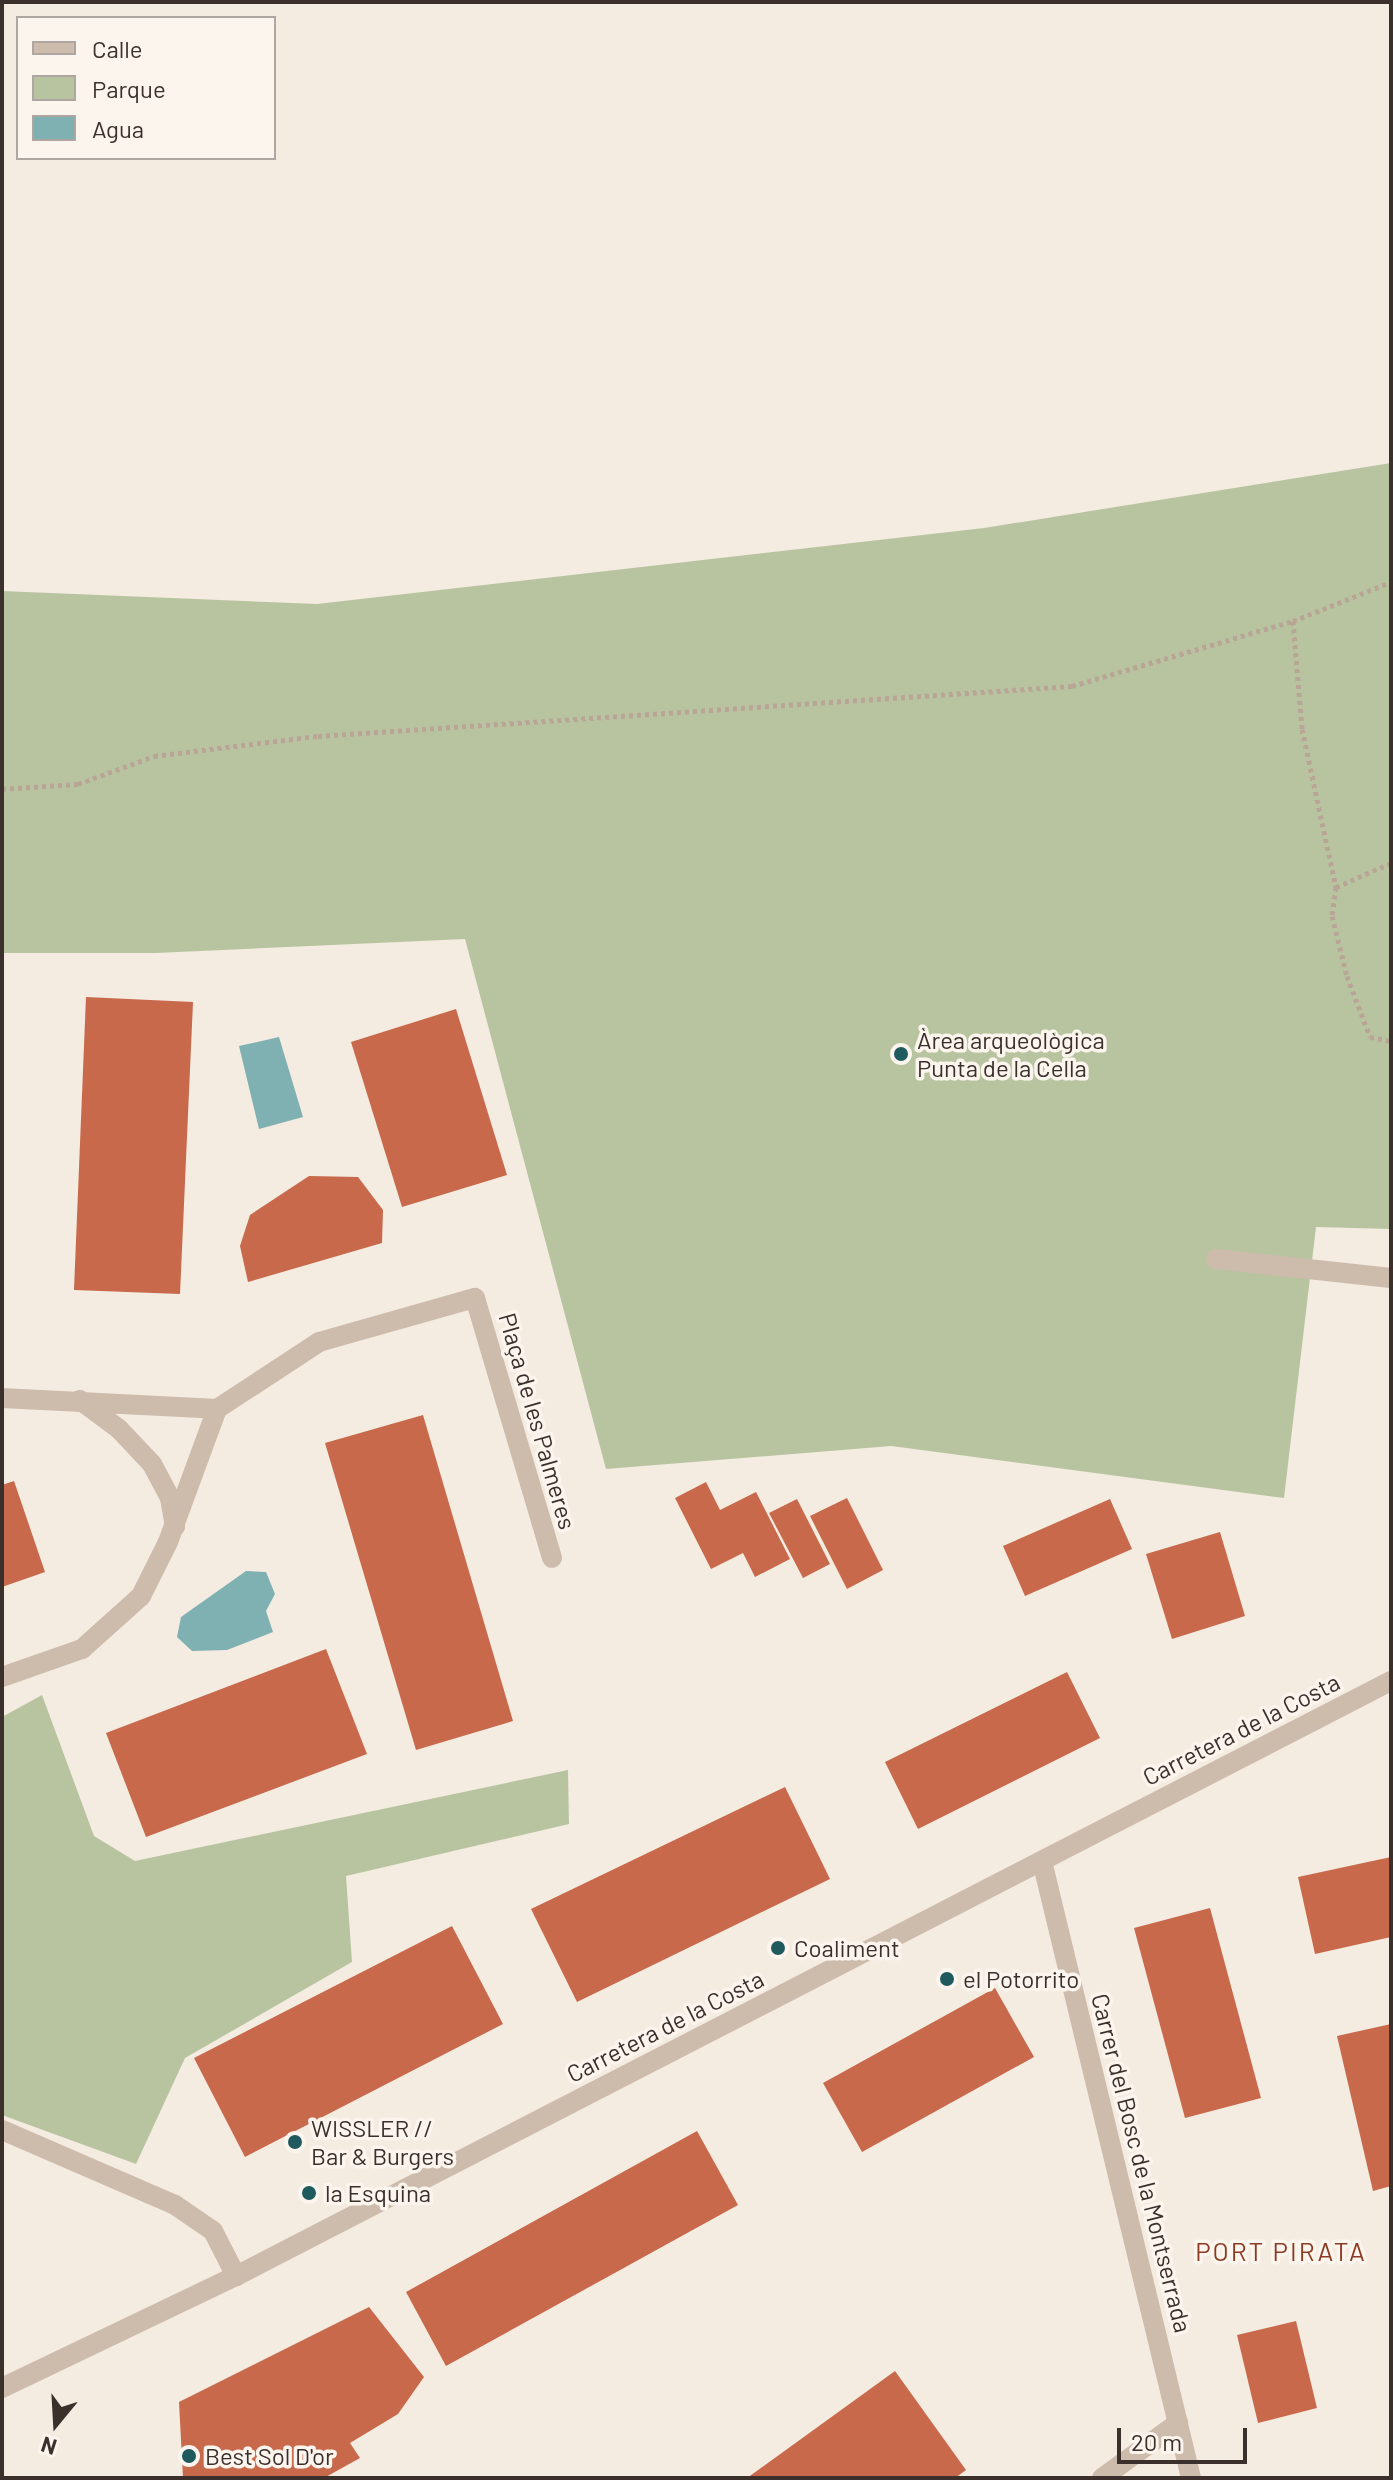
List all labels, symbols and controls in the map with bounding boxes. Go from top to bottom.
legend [16,16,276,160]
text: Calle [92,34,143,63]
text: Parque [92,74,166,103]
text: Agua [92,114,144,143]
place label: Àrea arqueològica Punta de la Cella [917,1026,1105,1082]
marker: Àrea arqueològica Punta de la Cella [892,1045,910,1063]
street label: Plaça de les Palmeres [493,1309,583,1533]
street label: Carretera de la Costa [1138,1667,1344,1791]
place label: Coaliment [794,1934,900,1962]
marker: Coaliment [769,1939,787,1957]
street label: Carretera de la Costa [562,1964,768,2088]
place label: el Potorrito [963,1965,1079,1993]
marker: el Potorrito [938,1970,956,1988]
street label: Carrer del Bosc de la Montserrada [1086,1991,1198,2335]
place label: WISSLER // Bar & Burgers [311,2114,454,2170]
marker: WISSLER // Bar & Burgers [286,2133,304,2151]
place label: la Esquina [325,2179,431,2207]
marker: la Esquina [300,2184,318,2202]
district label: PORT PIRATA [1195,2235,1367,2267]
north arrow [16,2384,96,2464]
scale bar [1121,2412,1251,2462]
text: 20 m [1131,2427,1182,2456]
text: N [38,2432,60,2461]
place label: Best Sol D'or [205,2442,334,2470]
marker: Best Sol D'or [180,2447,198,2465]

